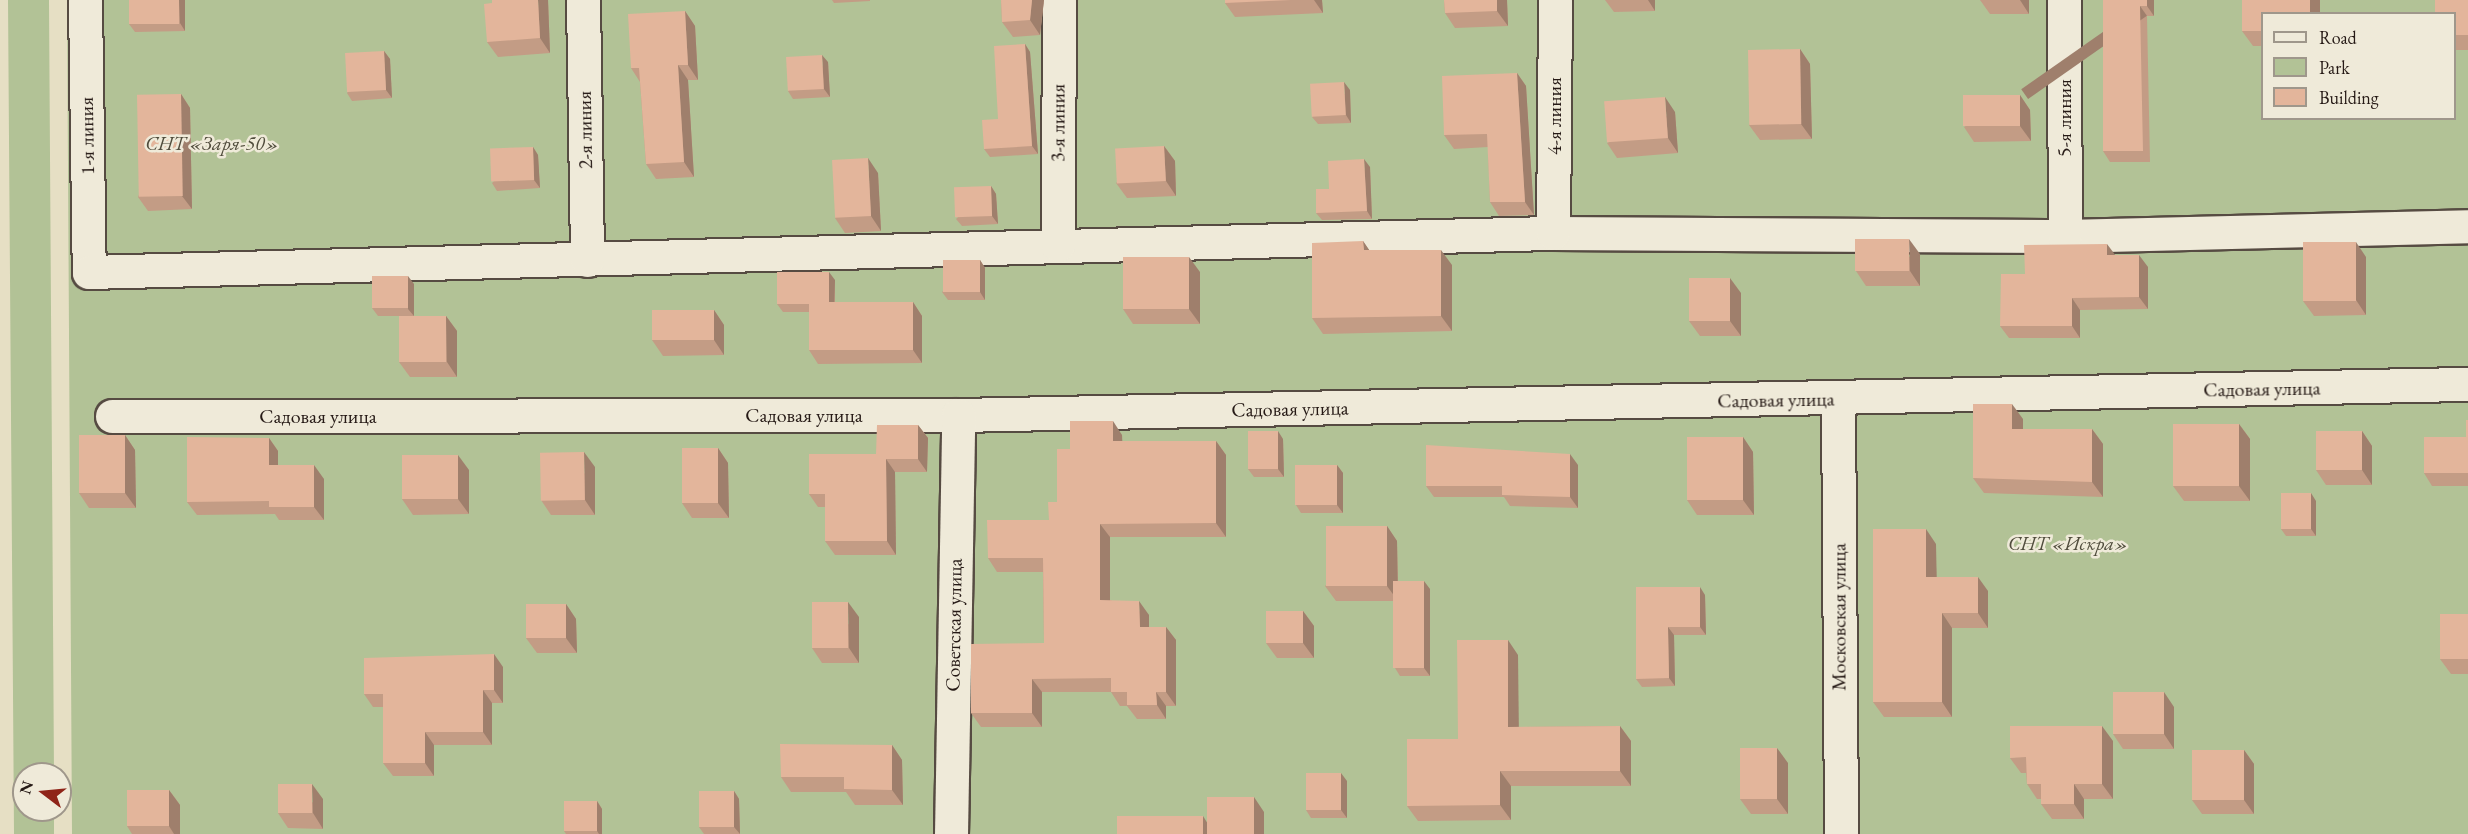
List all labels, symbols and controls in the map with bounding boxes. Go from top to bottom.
legend [2261,12,2456,120]
text: Road [2319,26,2357,49]
text: Park [2319,56,2350,79]
street label: 4-я линия [1542,77,1566,155]
street label: 5-я линия [2052,79,2076,157]
street label: 3-я линия [1046,84,1070,162]
text: Building [2319,86,2379,109]
street label: 2-я линия [572,91,598,169]
street label: 1-я линия [74,97,100,175]
park label: СНТ «Заря-50» [145,131,279,155]
street label: Садовая улица [2203,376,2321,402]
street label: Садовая улица [1717,387,1835,413]
street label: Садовая улица [1231,396,1349,422]
street label: Садовая улица [745,403,863,427]
street label: Садовая улица [259,404,377,428]
park label: СНТ «Искра» [2008,531,2128,555]
street label: Московская улица [1827,543,1851,691]
street label: Советская улица [941,558,967,692]
north arrow [12,762,72,822]
text: N [14,778,38,797]

